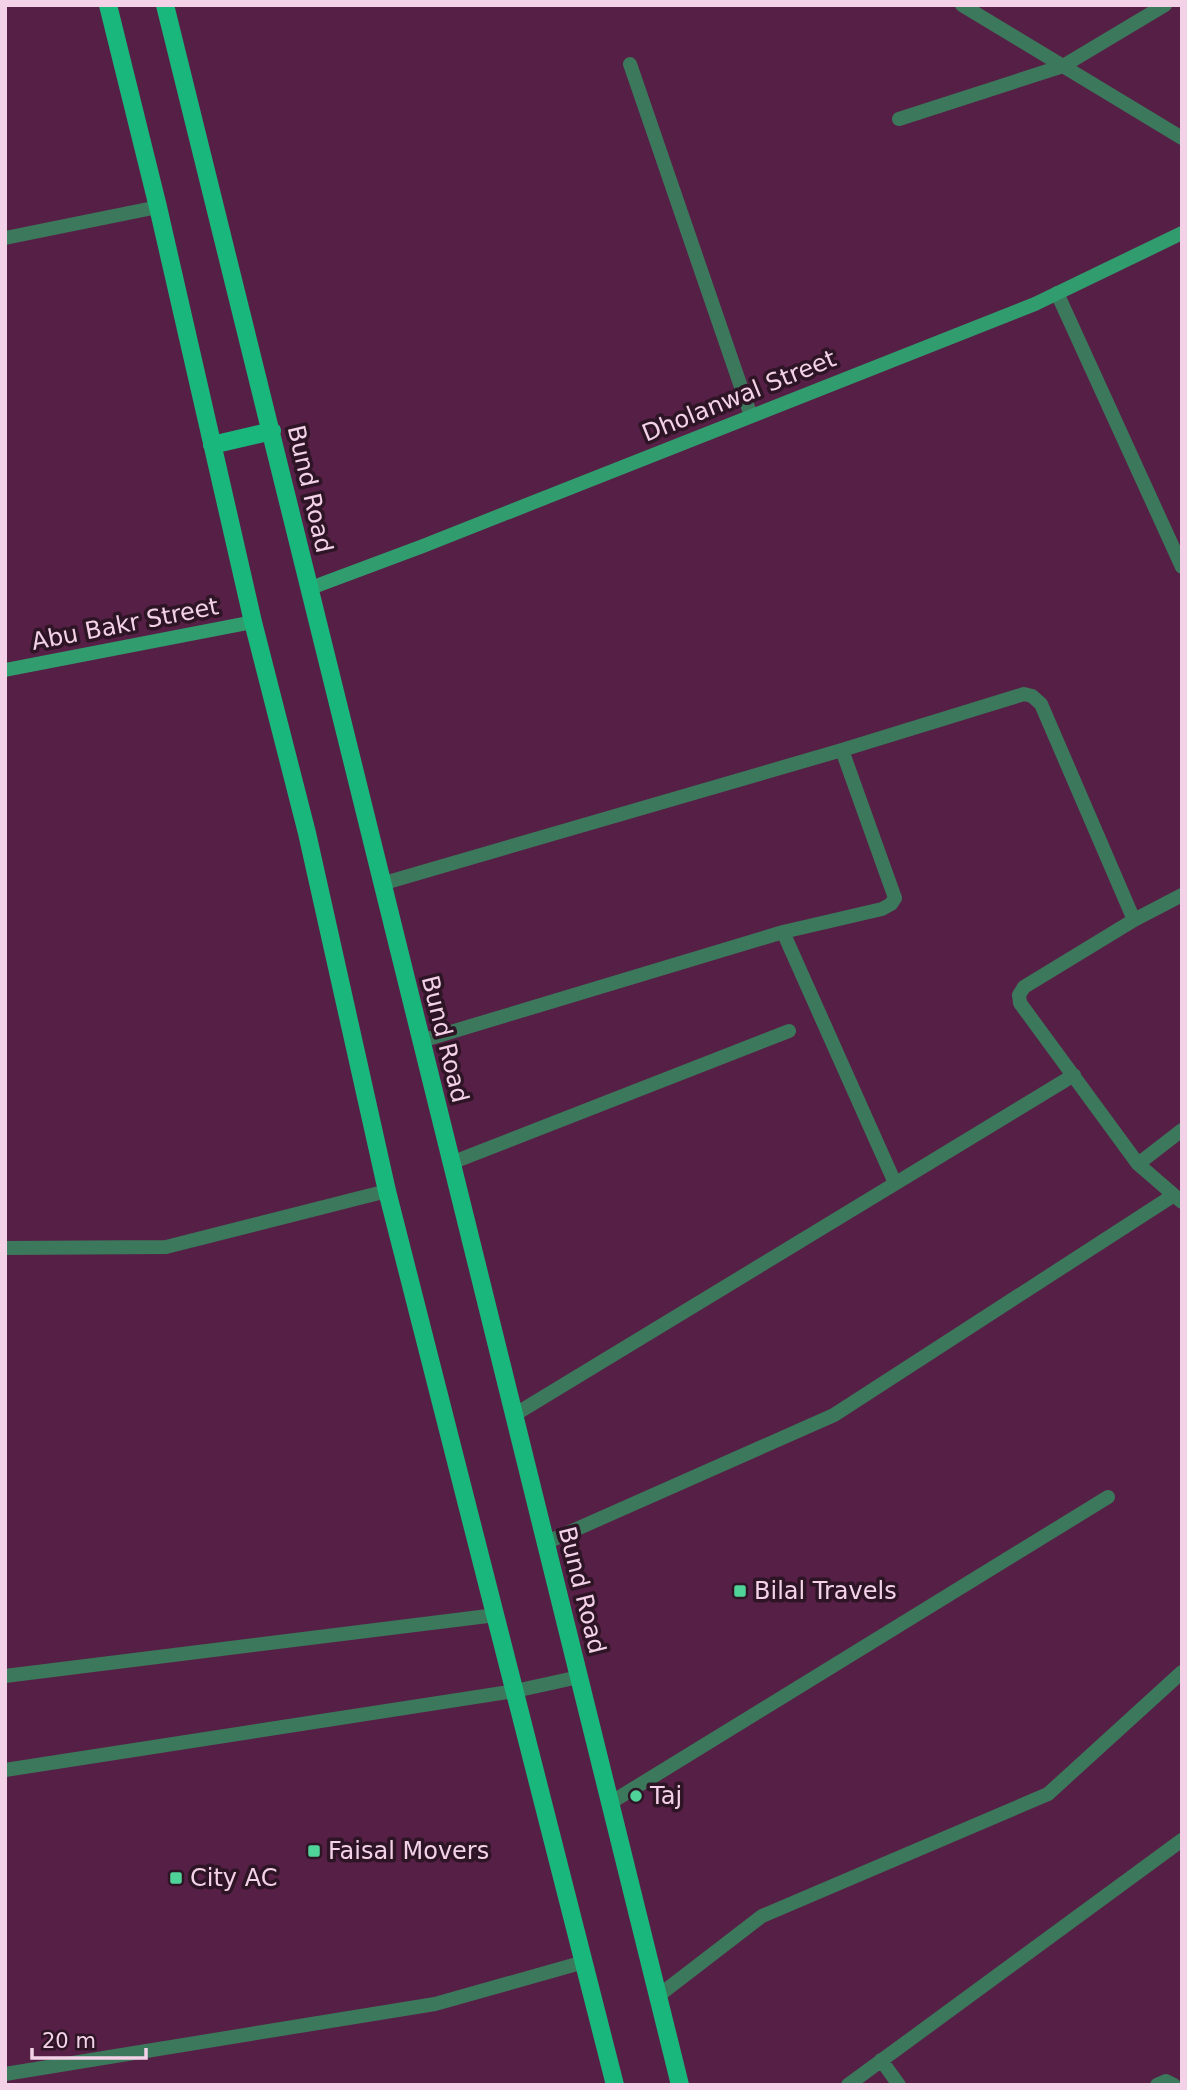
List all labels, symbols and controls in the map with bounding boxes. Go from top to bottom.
street label: Dholanwal Street [638,344,840,448]
street label: Bund Road [282,423,338,555]
street label: Abu Bakr Street [29,592,221,656]
street label: Bund Road [416,973,474,1105]
street label: Bund Road [553,1524,611,1656]
place label: Bilal Travels [754,1577,897,1605]
marker: Bilal Travels [732,1583,748,1599]
place label: Taj [649,1782,682,1810]
marker: Taj [628,1788,644,1804]
place label: Faisal Movers [328,1837,489,1865]
marker: Faisal Movers [306,1843,322,1859]
place label: City AC [190,1864,277,1892]
marker: City AC [168,1870,184,1886]
scale bar [32,2016,145,2060]
text: 20 m [42,2029,96,2053]

